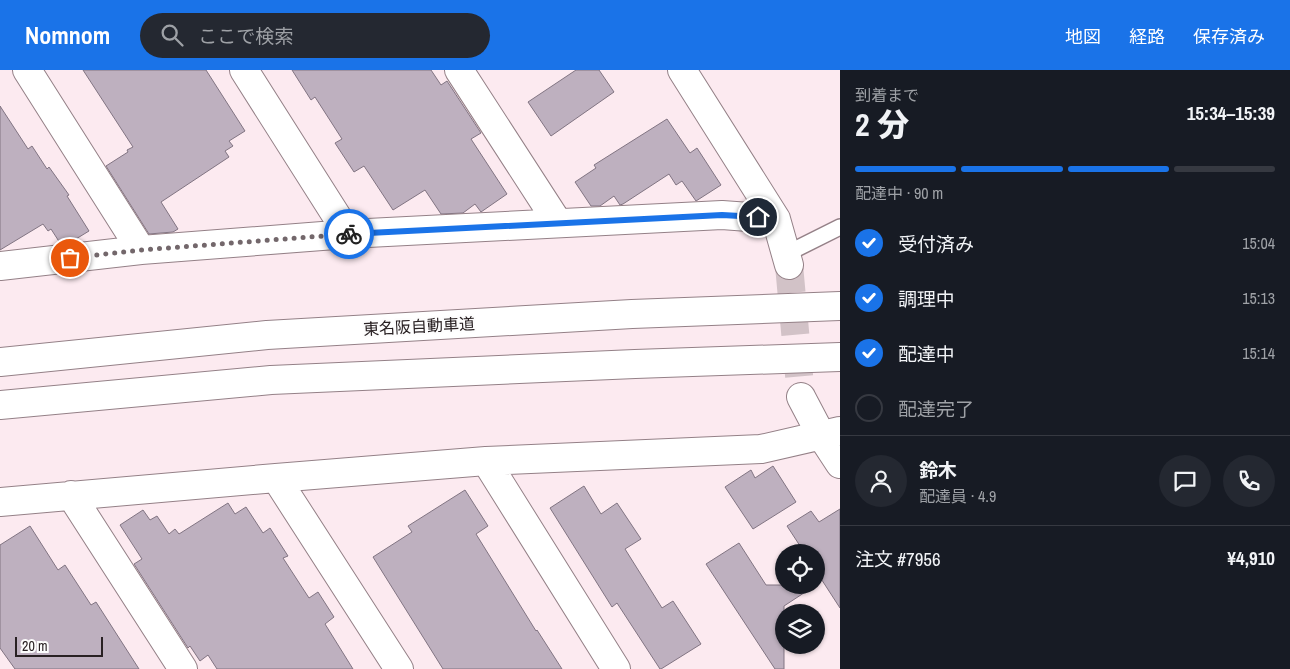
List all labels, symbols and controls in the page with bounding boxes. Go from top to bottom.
search box [140,13,490,58]
text: Nomnom [25,19,110,51]
icon: search [158,21,186,49]
text: ここで検索 [198,23,293,49]
text: 地図 [1065,24,1101,49]
text: 経路 [1129,24,1165,49]
text: 保存済み [1193,24,1265,49]
text: 到着まで [855,84,919,106]
text: 15:34–15:39 [1187,100,1275,126]
text: 2 分 [855,103,909,146]
text: 配達中 · 90 m [855,182,943,204]
pin [737,196,779,238]
icon: home [744,203,772,231]
courier [324,209,374,259]
icon: bike [335,220,363,248]
icon: check [855,229,883,257]
text: 受付済み [898,231,974,257]
text: 15:04 [1242,232,1275,254]
pin [49,237,91,279]
icon: bag [56,244,84,272]
icon: check [855,284,883,312]
text: 調理中 [898,286,955,312]
text: 15:13 [1242,287,1275,309]
street label: 東名阪自動車道 [362,312,476,340]
icon: check [855,339,883,367]
text: 配達中 [898,341,955,367]
text: 15:14 [1242,342,1275,364]
text: 配達完了 [898,396,974,422]
button: person [855,455,907,507]
button: chat [1159,455,1211,507]
button: phone [1223,455,1275,507]
text: 鈴木 [919,457,957,483]
text: 配達員 · 4.9 [919,485,996,507]
map controls [775,544,825,654]
button: locate [775,544,825,594]
text: ¥4,910 [1227,545,1275,571]
text: 注文 #7956 [855,546,941,572]
button: layers [775,604,825,654]
scale bar [15,634,102,657]
text: 20 m [22,637,48,655]

